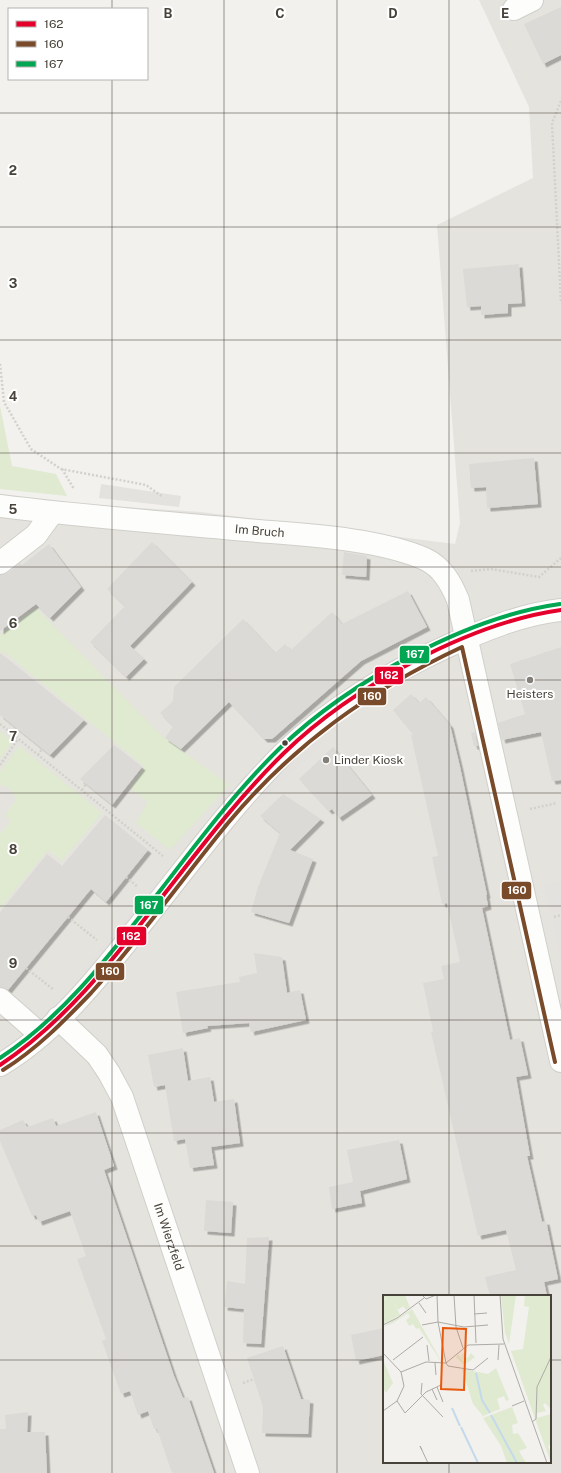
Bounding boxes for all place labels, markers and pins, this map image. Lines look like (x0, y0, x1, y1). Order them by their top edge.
marker: Heisters (525, 675, 535, 685)
place label: Heisters (507, 687, 553, 701)
unlabelled marker (280, 738, 290, 748)
place label: Linder Kiosk (334, 753, 403, 767)
marker: Linder Kiosk (321, 755, 331, 765)

